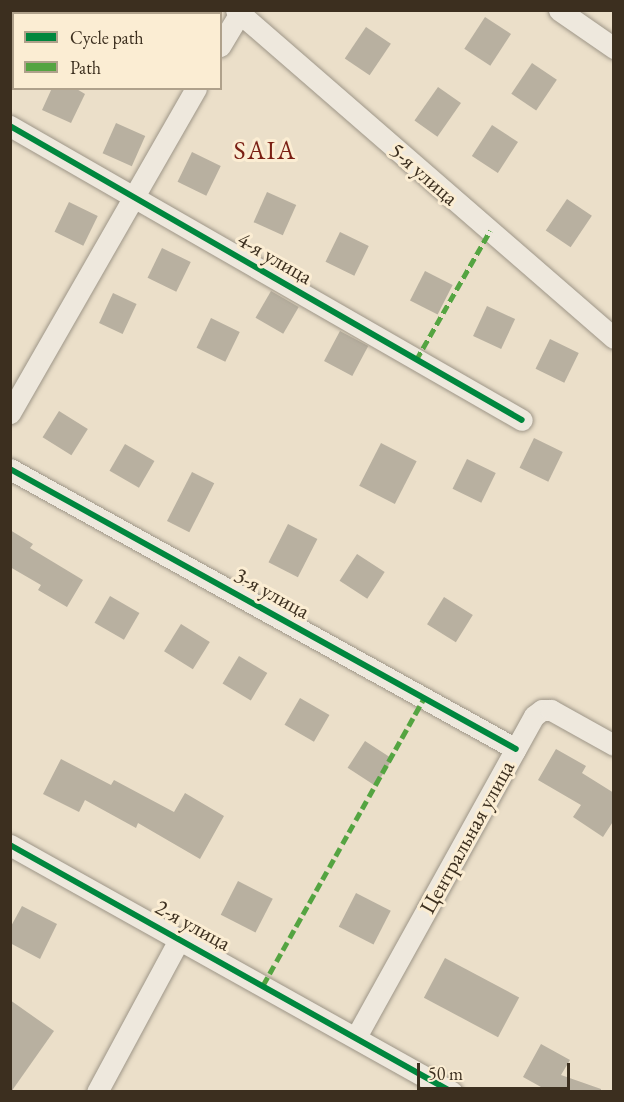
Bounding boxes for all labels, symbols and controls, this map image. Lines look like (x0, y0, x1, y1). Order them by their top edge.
legend (12, 12, 222, 90)
text: Cycle path (70, 26, 144, 49)
text: Path (70, 56, 101, 79)
district label: SAIA (234, 135, 296, 167)
street label: 5-я улица (384, 137, 464, 211)
street label: 4-я улица (233, 226, 317, 290)
street label: 3-я улица (230, 562, 314, 624)
street label: Центральная улица (414, 756, 520, 918)
street label: 2-я улица (151, 894, 235, 956)
scale bar (420, 1051, 573, 1089)
text: 50 m (428, 1062, 463, 1085)

